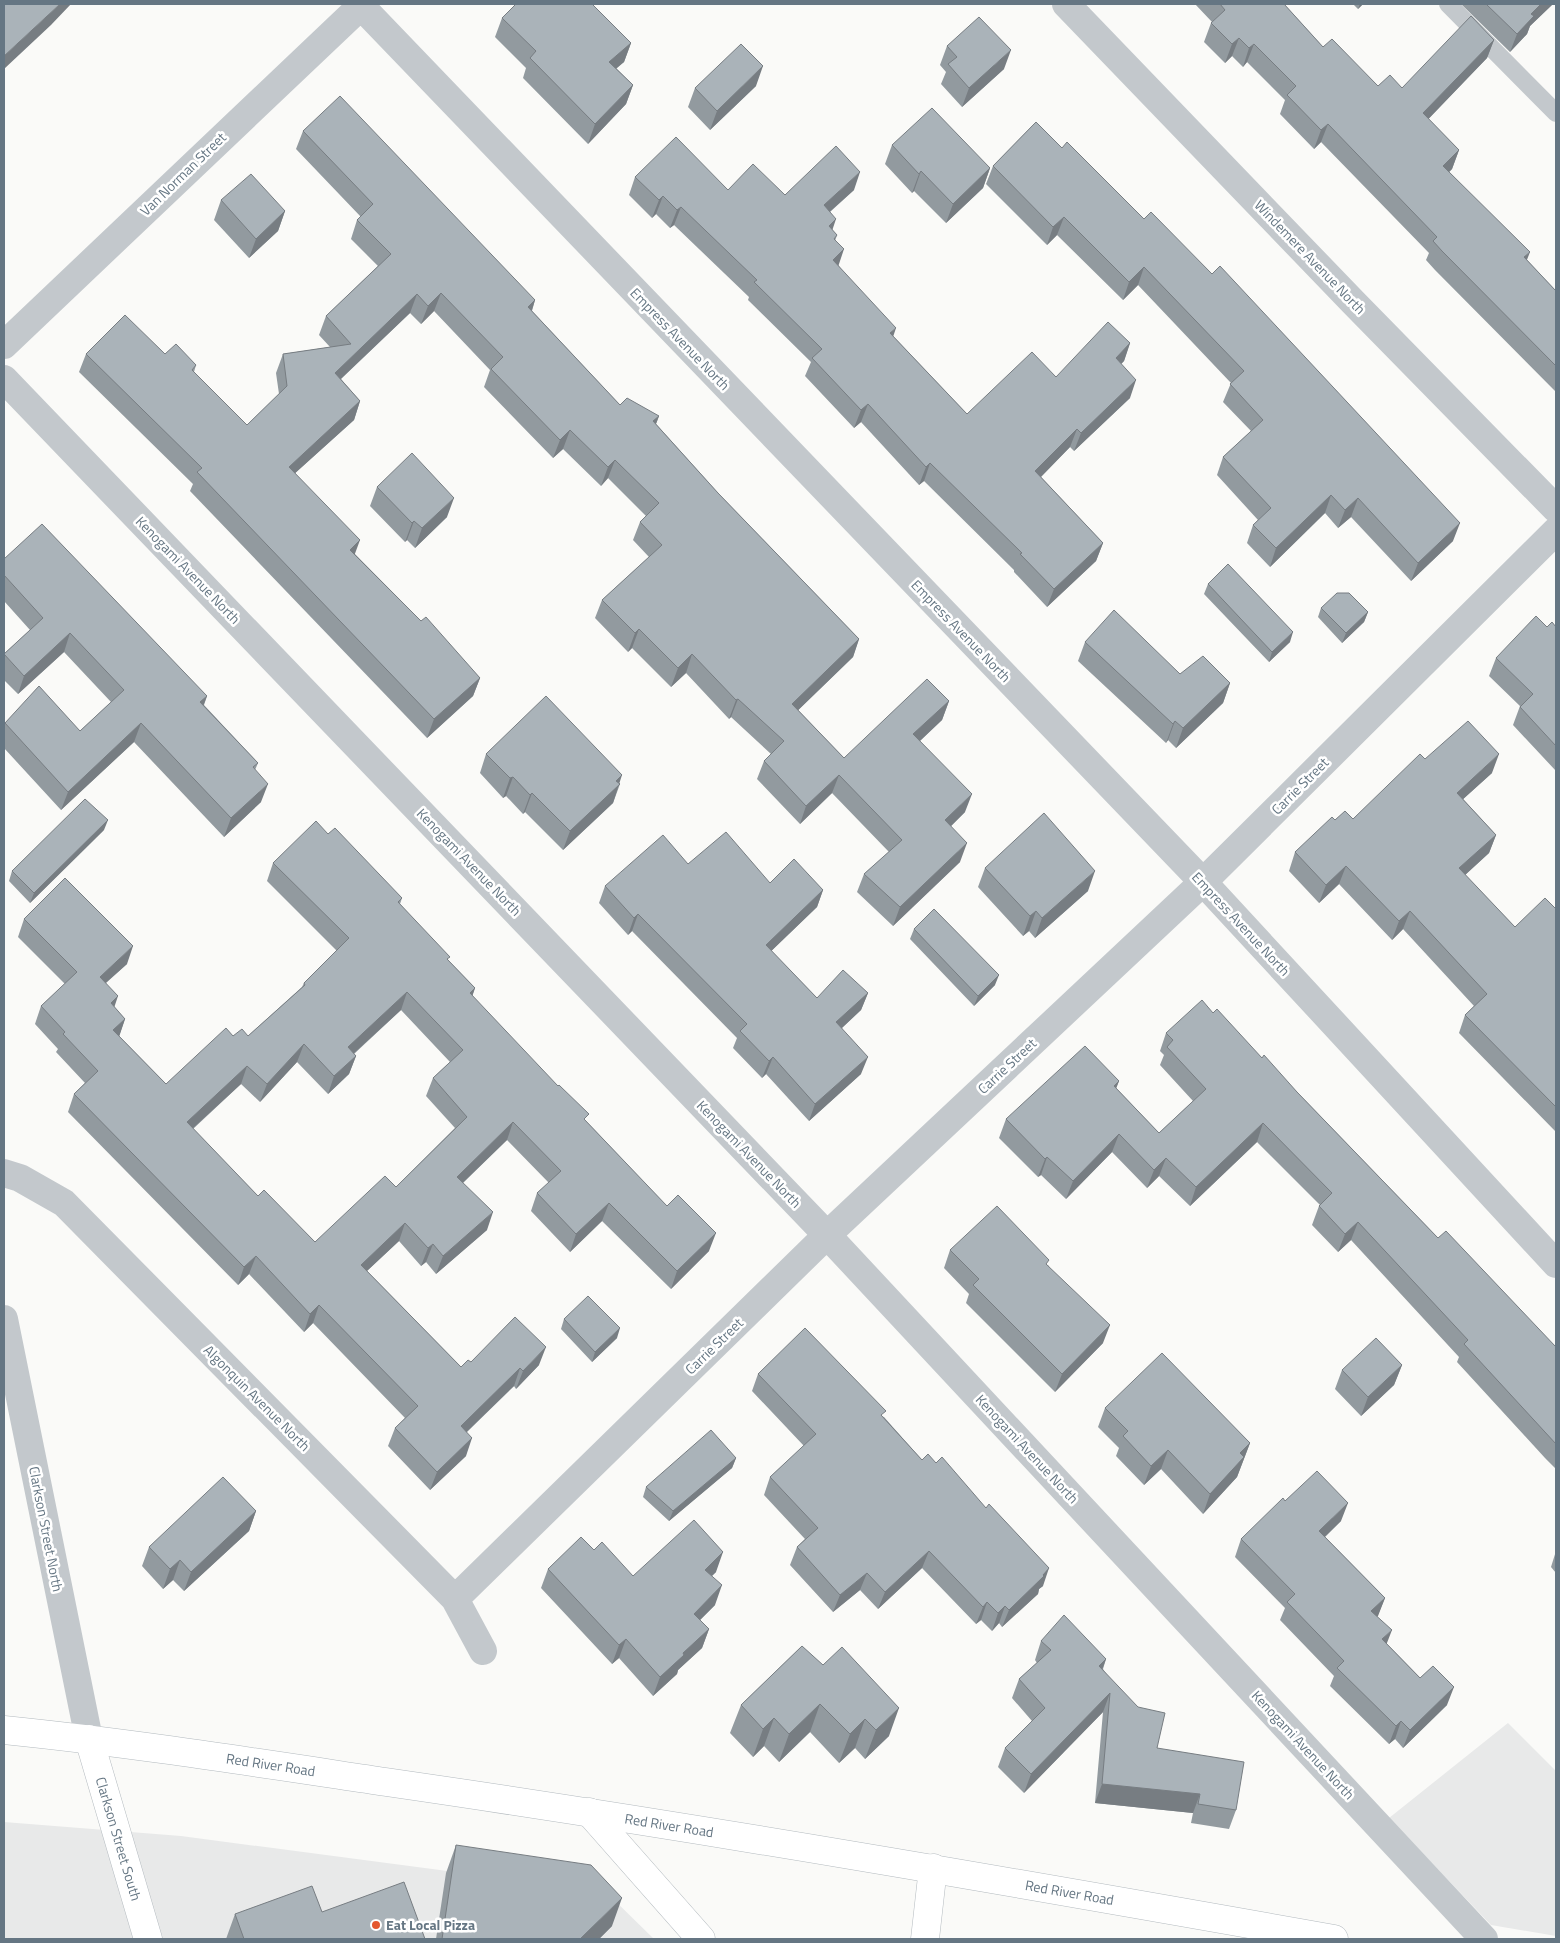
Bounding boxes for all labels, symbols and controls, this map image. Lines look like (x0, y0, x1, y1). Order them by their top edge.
street label: Van Norman Street (135, 127, 230, 220)
street label: Windemere Avenue North (1250, 195, 1371, 319)
street label: Empress Avenue North (626, 283, 735, 395)
street label: Kenogami Avenue North (131, 511, 245, 628)
street label: Empress Avenue North (907, 575, 1016, 687)
street label: Carrie Street (1266, 752, 1333, 819)
street label: Kenogami Avenue North (412, 803, 526, 920)
street label: Empress Avenue North (1187, 867, 1295, 980)
street label: Carrie Street (973, 1033, 1041, 1098)
street label: Kenogami Avenue North (692, 1095, 806, 1212)
street label: Carrie Street (680, 1312, 747, 1379)
street label: Algonquin Avenue North (199, 1340, 315, 1456)
street label: Kenogami Avenue North (971, 1389, 1084, 1508)
street label: Clarkson Street North (24, 1464, 69, 1593)
street label: Kenogami Avenue North (1247, 1685, 1360, 1804)
street label: Red River Road (225, 1747, 317, 1781)
street label: Clarkson Street South (91, 1774, 147, 1903)
street label: Red River Road (623, 1807, 715, 1842)
street label: Red River Road (1024, 1874, 1116, 1910)
place label: Eat Local Pizza (386, 1914, 475, 1935)
marker: Eat Local Pizza (370, 1919, 382, 1931)

